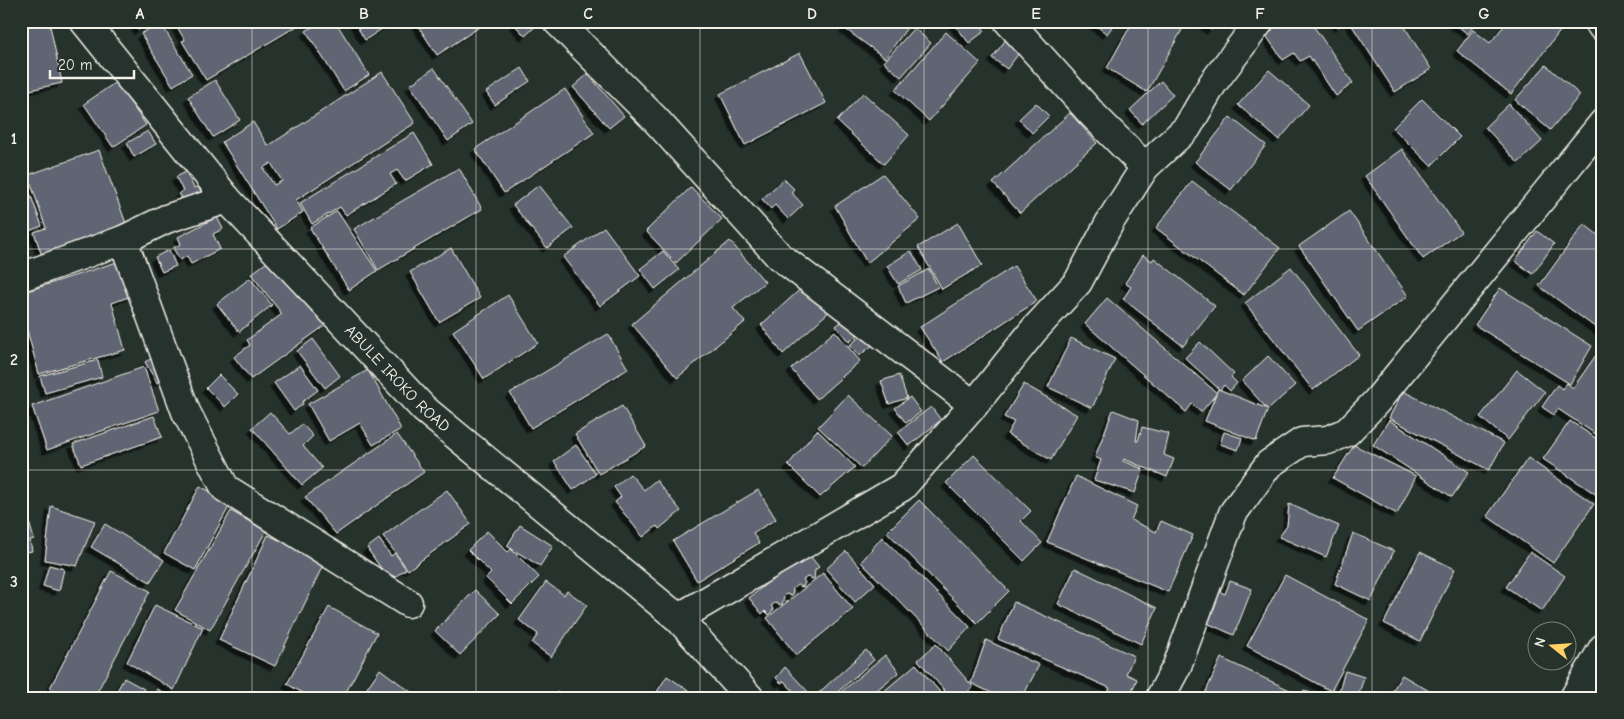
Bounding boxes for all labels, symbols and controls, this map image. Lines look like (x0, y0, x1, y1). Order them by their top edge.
text: A (136, 5, 145, 23)
text: B (359, 5, 369, 23)
text: C (583, 5, 593, 23)
text: D (807, 5, 817, 23)
text: E (1031, 5, 1041, 23)
text: F (1255, 5, 1265, 23)
text: G (1478, 5, 1490, 23)
scale bar (50, 48, 134, 80)
text: 20 m (58, 56, 92, 74)
text: 1 (11, 130, 17, 148)
street label: ABULE IROKO ROAD (341, 321, 454, 436)
text: 2 (10, 351, 18, 369)
text: 3 (10, 573, 18, 591)
north arrow (1526, 622, 1576, 672)
text: N (1531, 635, 1550, 649)

